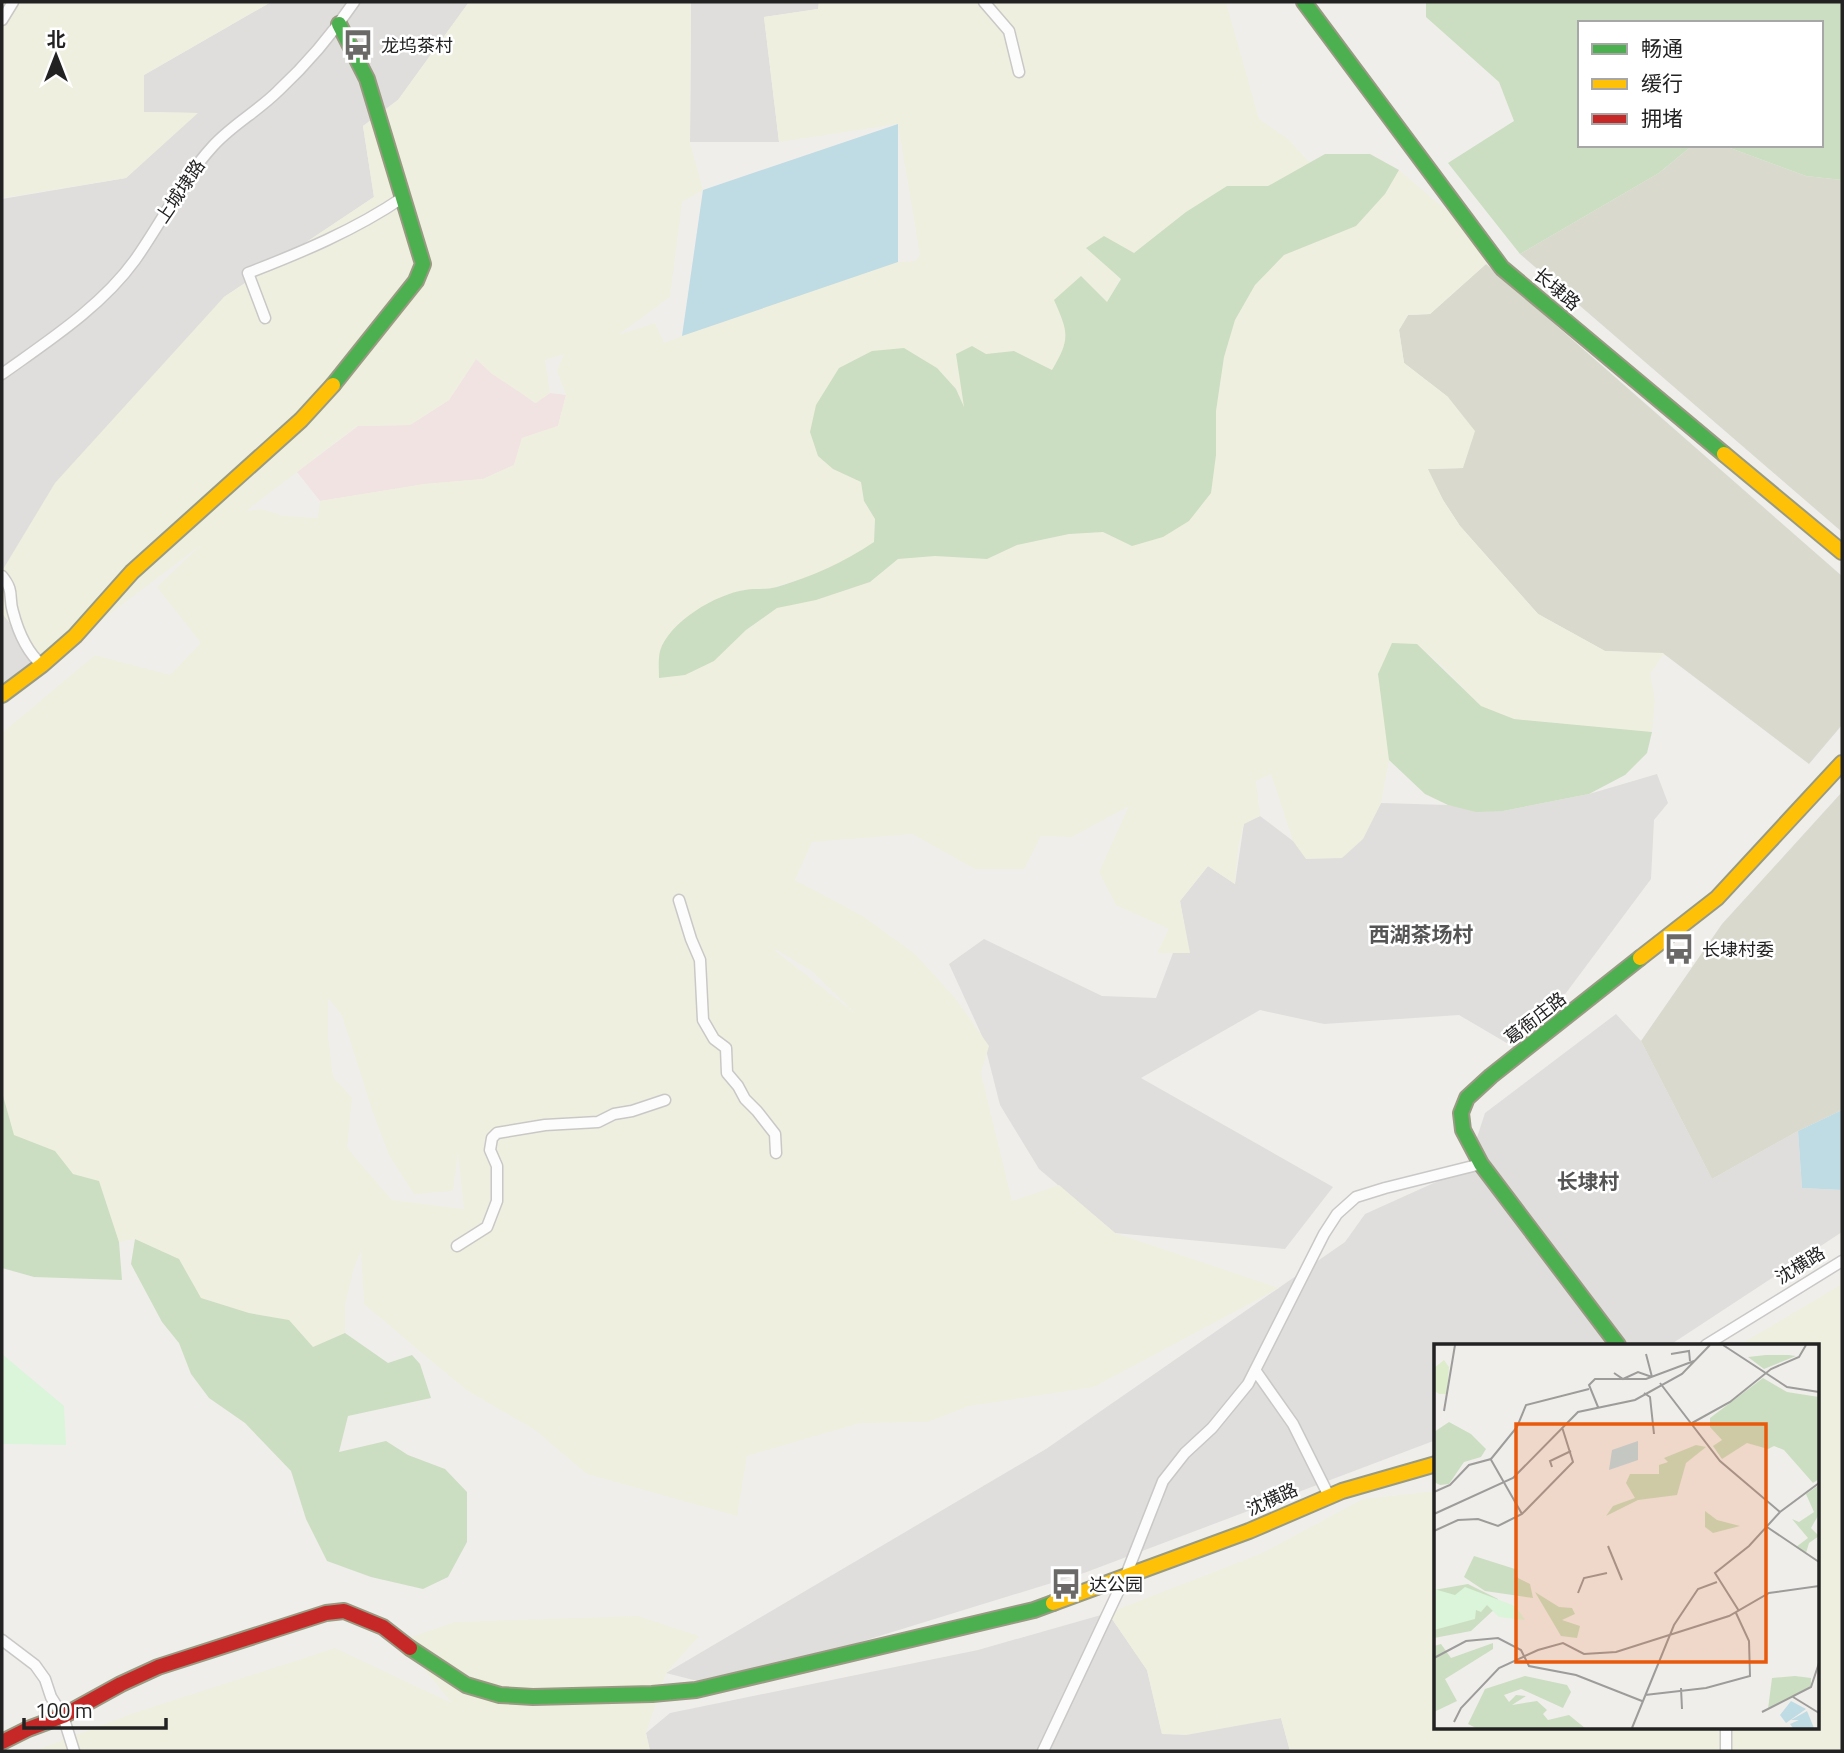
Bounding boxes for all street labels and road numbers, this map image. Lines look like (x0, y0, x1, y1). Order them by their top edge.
street label: 上城埭路 (149, 154, 211, 228)
street label: 长埭路 (1528, 261, 1586, 317)
street label: 葛衙庄路 (1498, 985, 1572, 1051)
street label: 沈横路 (1770, 1239, 1830, 1291)
street label: 沈横路 (1242, 1476, 1302, 1522)

